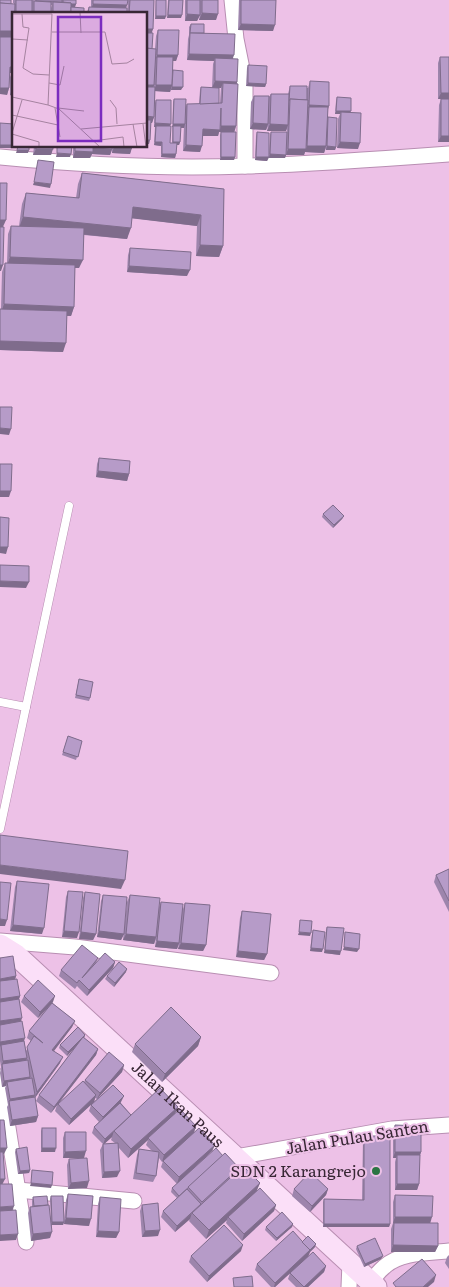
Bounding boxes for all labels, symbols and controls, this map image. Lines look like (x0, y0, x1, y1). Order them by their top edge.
inset map (12, 12, 148, 148)
street label: Jalan Ikan Paus (127, 1055, 230, 1152)
street label: Jalan Pulau Santen (284, 1113, 430, 1159)
place label: SDN 2 Karangrejo (230, 1158, 366, 1182)
marker: SDN 2 Karangrejo (370, 1165, 382, 1177)

